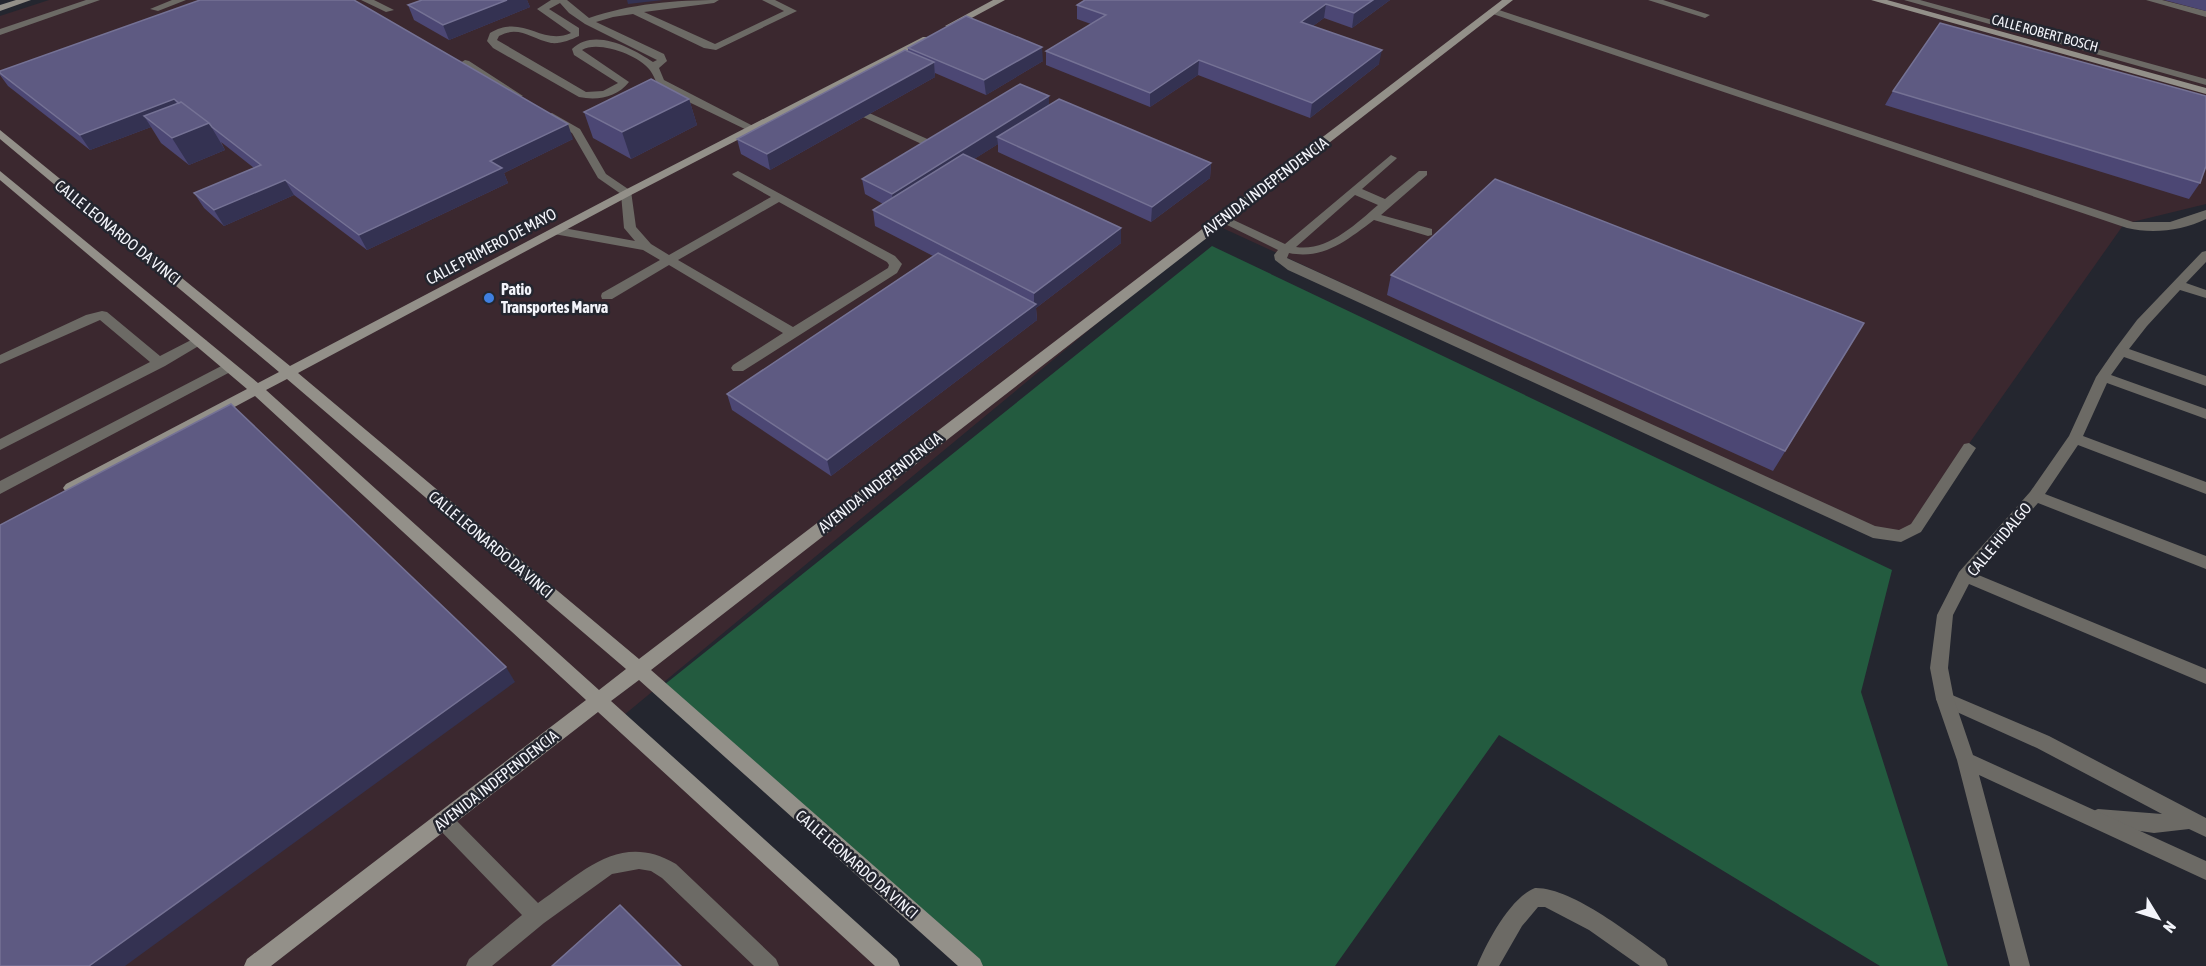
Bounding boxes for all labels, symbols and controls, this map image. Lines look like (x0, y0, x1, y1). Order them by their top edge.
street label: CALLE ROBERT BOSCH (1990, 11, 2100, 55)
street label: AVENIDA INDEPENDENCIA (1199, 133, 1331, 239)
street label: CALLE LEONARDO DA VINCI (52, 176, 184, 288)
street label: CALLE PRIMERO DE MAYO (423, 204, 559, 288)
place label: Patio Transportes Marva (501, 280, 608, 316)
marker: Patio Transportes Marva (482, 291, 496, 305)
street label: AVENIDA INDEPENDENCIA (814, 428, 946, 536)
street label: CALLE LEONARDO DA VINCI (425, 487, 557, 601)
street label: CALLE HIDALGO (1963, 499, 2035, 579)
street label: AVENIDA INDEPENDENCIA (430, 726, 562, 834)
street label: CALLE LEONARDO DA VINCI (792, 806, 922, 922)
north arrow (2128, 888, 2188, 948)
text: N (2160, 918, 2180, 937)

